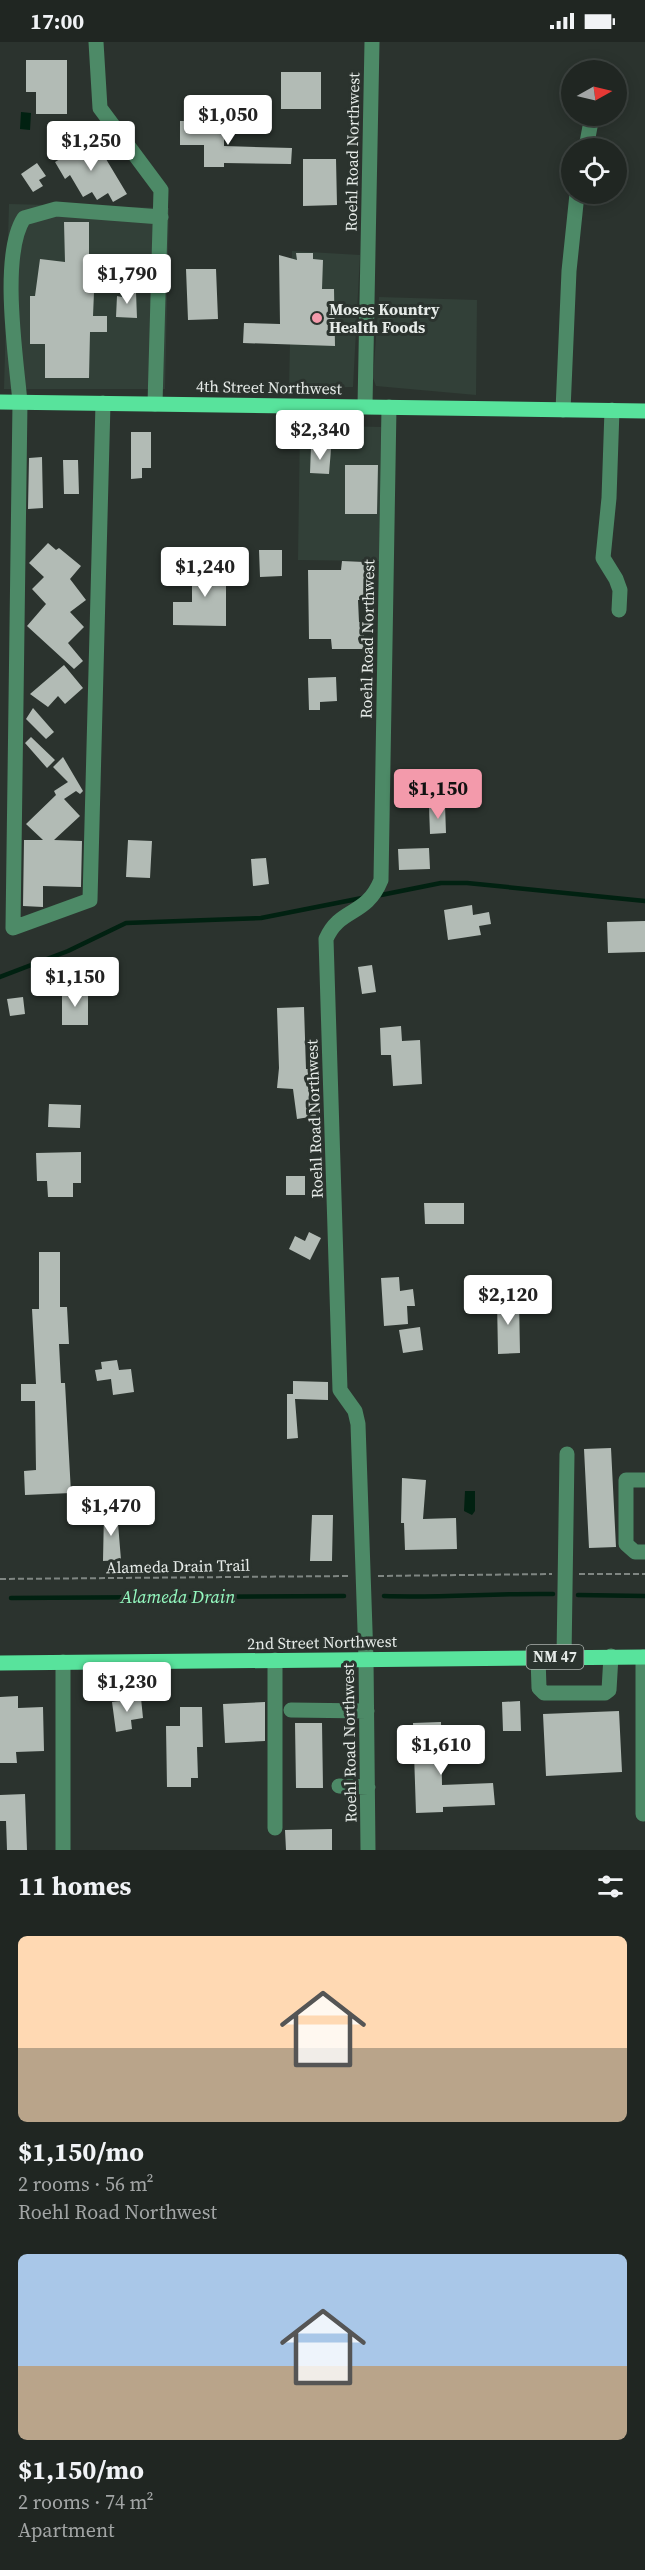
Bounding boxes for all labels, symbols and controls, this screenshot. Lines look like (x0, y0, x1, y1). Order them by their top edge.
text: 17:00 (30, 6, 84, 36)
north arrow (561, 60, 627, 126)
map controls (561, 60, 627, 204)
street label: Roehl Road Northwest (340, 71, 364, 232)
pin: $1,050 (179, 95, 277, 146)
text: $1,050 (198, 100, 258, 128)
pin: $1,250 (42, 121, 140, 172)
text: $1,250 (61, 126, 121, 154)
button: locate (561, 138, 627, 204)
pin: $1,790 (78, 254, 176, 305)
text: $1,790 (97, 259, 157, 287)
place label: Moses Kountry Health Foods (329, 298, 440, 338)
marker: Moses Kountry Health Foods (310, 311, 324, 325)
street label: 4th Street Northwest (196, 375, 343, 399)
pin: $2,340 (271, 410, 369, 461)
text: $2,340 (290, 415, 350, 443)
pin: $1,240 (156, 547, 254, 598)
text: $1,240 (175, 552, 235, 580)
street label: Roehl Road Northwest (355, 558, 379, 719)
pin: $1,150 (389, 769, 487, 820)
text: $1,150 (408, 774, 468, 802)
pin: $1,150 (26, 957, 124, 1008)
text: $1,150 (45, 962, 105, 990)
street label: Roehl Road Northwest (300, 1038, 328, 1199)
pin: $2,120 (459, 1275, 557, 1326)
text: $2,120 (478, 1280, 538, 1308)
pin: $1,470 (62, 1486, 160, 1537)
text: $1,470 (81, 1491, 141, 1519)
street label: Alameda Drain Trail (106, 1554, 250, 1578)
water label: Alameda Drain (120, 1584, 235, 1609)
street label: 2nd Street Northwest (247, 1630, 398, 1654)
road number: NM 47 (526, 1645, 584, 1669)
pin: $1,230 (78, 1662, 176, 1713)
street label: Roehl Road Northwest (337, 1662, 361, 1823)
text: $1,230 (97, 1667, 157, 1695)
pin: $1,610 (392, 1725, 490, 1776)
text: $1,610 (411, 1730, 471, 1758)
text: 11 homes (18, 1868, 131, 1904)
icon: filters (594, 1870, 627, 1903)
icon: home (269, 1975, 377, 2083)
text: $1,150/mo (18, 2134, 144, 2170)
text: 2 rooms · 56 m² (18, 2170, 154, 2198)
text: Roehl Road Northwest (18, 2198, 217, 2226)
icon: home (269, 2293, 377, 2401)
text: $1,150/mo (18, 2452, 144, 2488)
text: 2 rooms · 74 m² (18, 2488, 154, 2516)
text: Apartment (18, 2516, 115, 2544)

